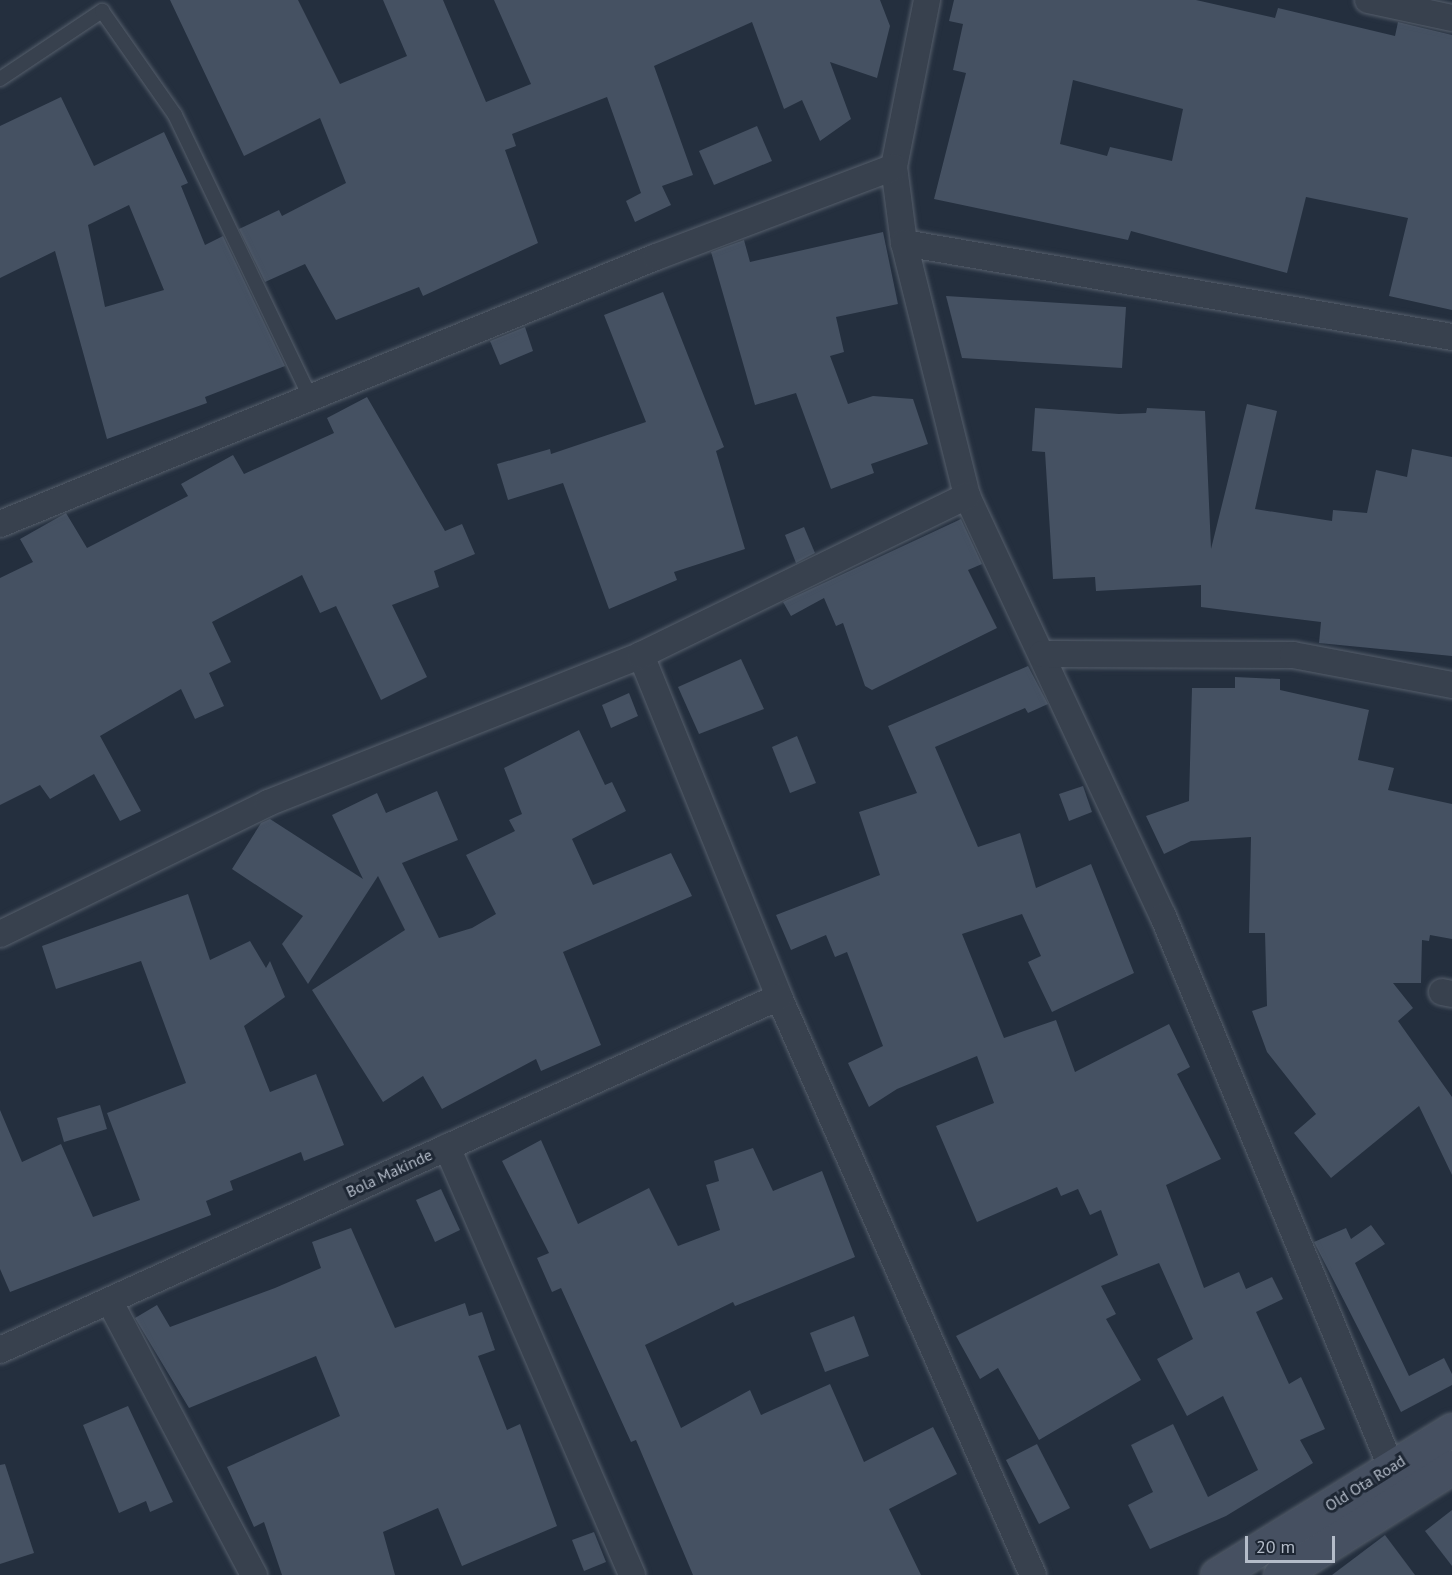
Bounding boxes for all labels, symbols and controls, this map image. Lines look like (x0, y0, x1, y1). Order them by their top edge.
street label: Bola Makinde (343, 1145, 435, 1201)
street label: Old Ota Road (1321, 1451, 1409, 1515)
scale bar (1248, 1524, 1338, 1562)
text: 20 m (1256, 1535, 1295, 1558)

